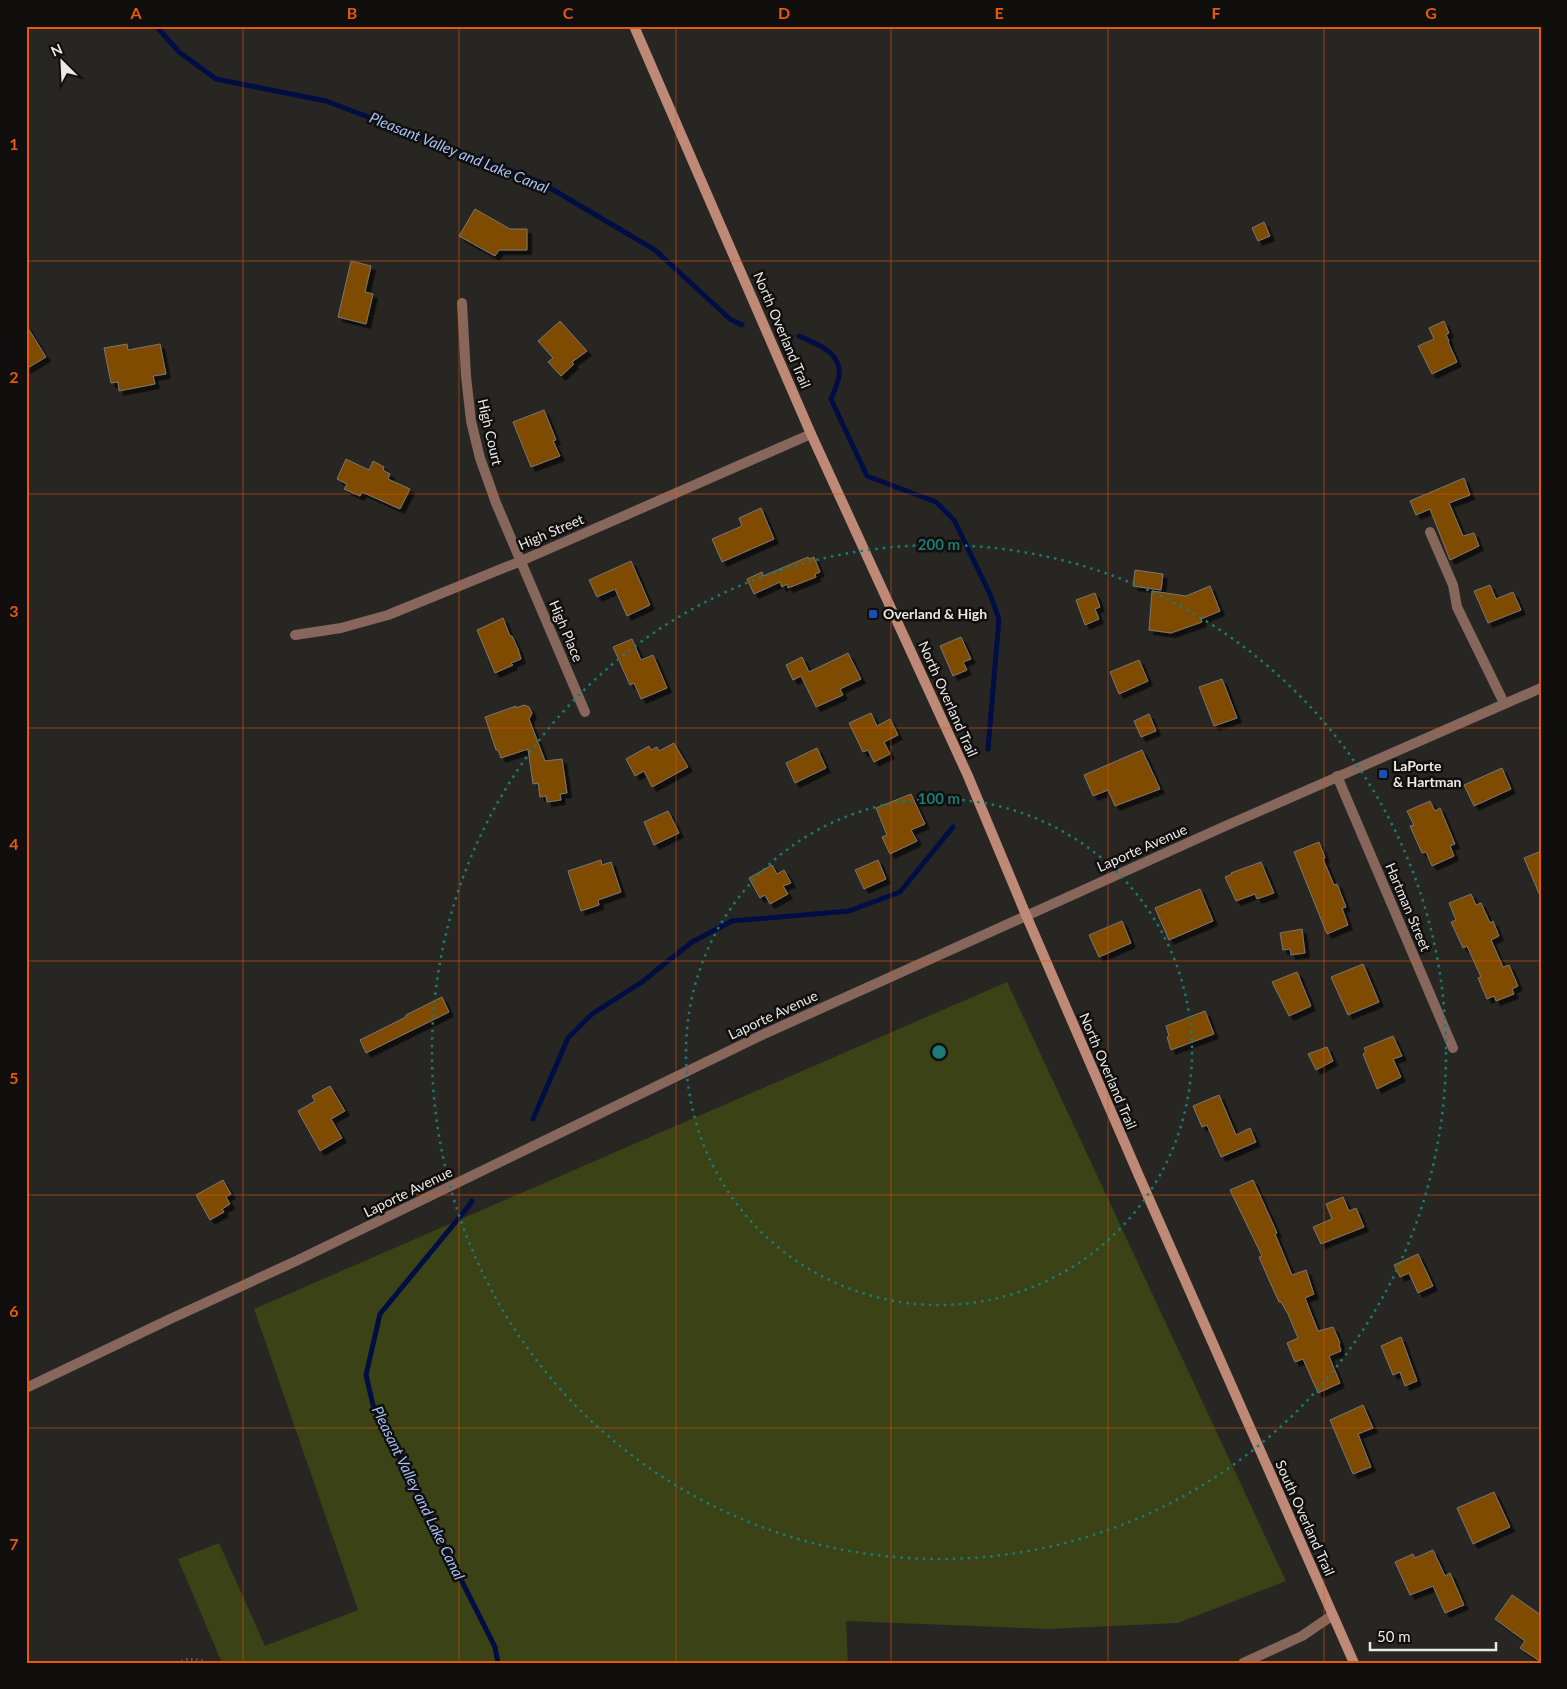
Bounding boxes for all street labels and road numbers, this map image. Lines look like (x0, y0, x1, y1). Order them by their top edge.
street label: North Overland Trail (750, 269, 815, 391)
street label: High Court (475, 397, 506, 467)
street label: High Street (516, 510, 586, 553)
street label: High Place (546, 597, 587, 664)
street label: North Overland Trail (915, 638, 982, 759)
street label: Laporte Avenue (1094, 820, 1190, 875)
street label: Hartman Street (1382, 860, 1435, 954)
street label: Laporte Avenue (725, 986, 820, 1043)
street label: North Overland Trail (1076, 1010, 1141, 1132)
street label: Laporte Avenue (361, 1163, 455, 1220)
street label: South Overland Trail (1272, 1457, 1339, 1578)

